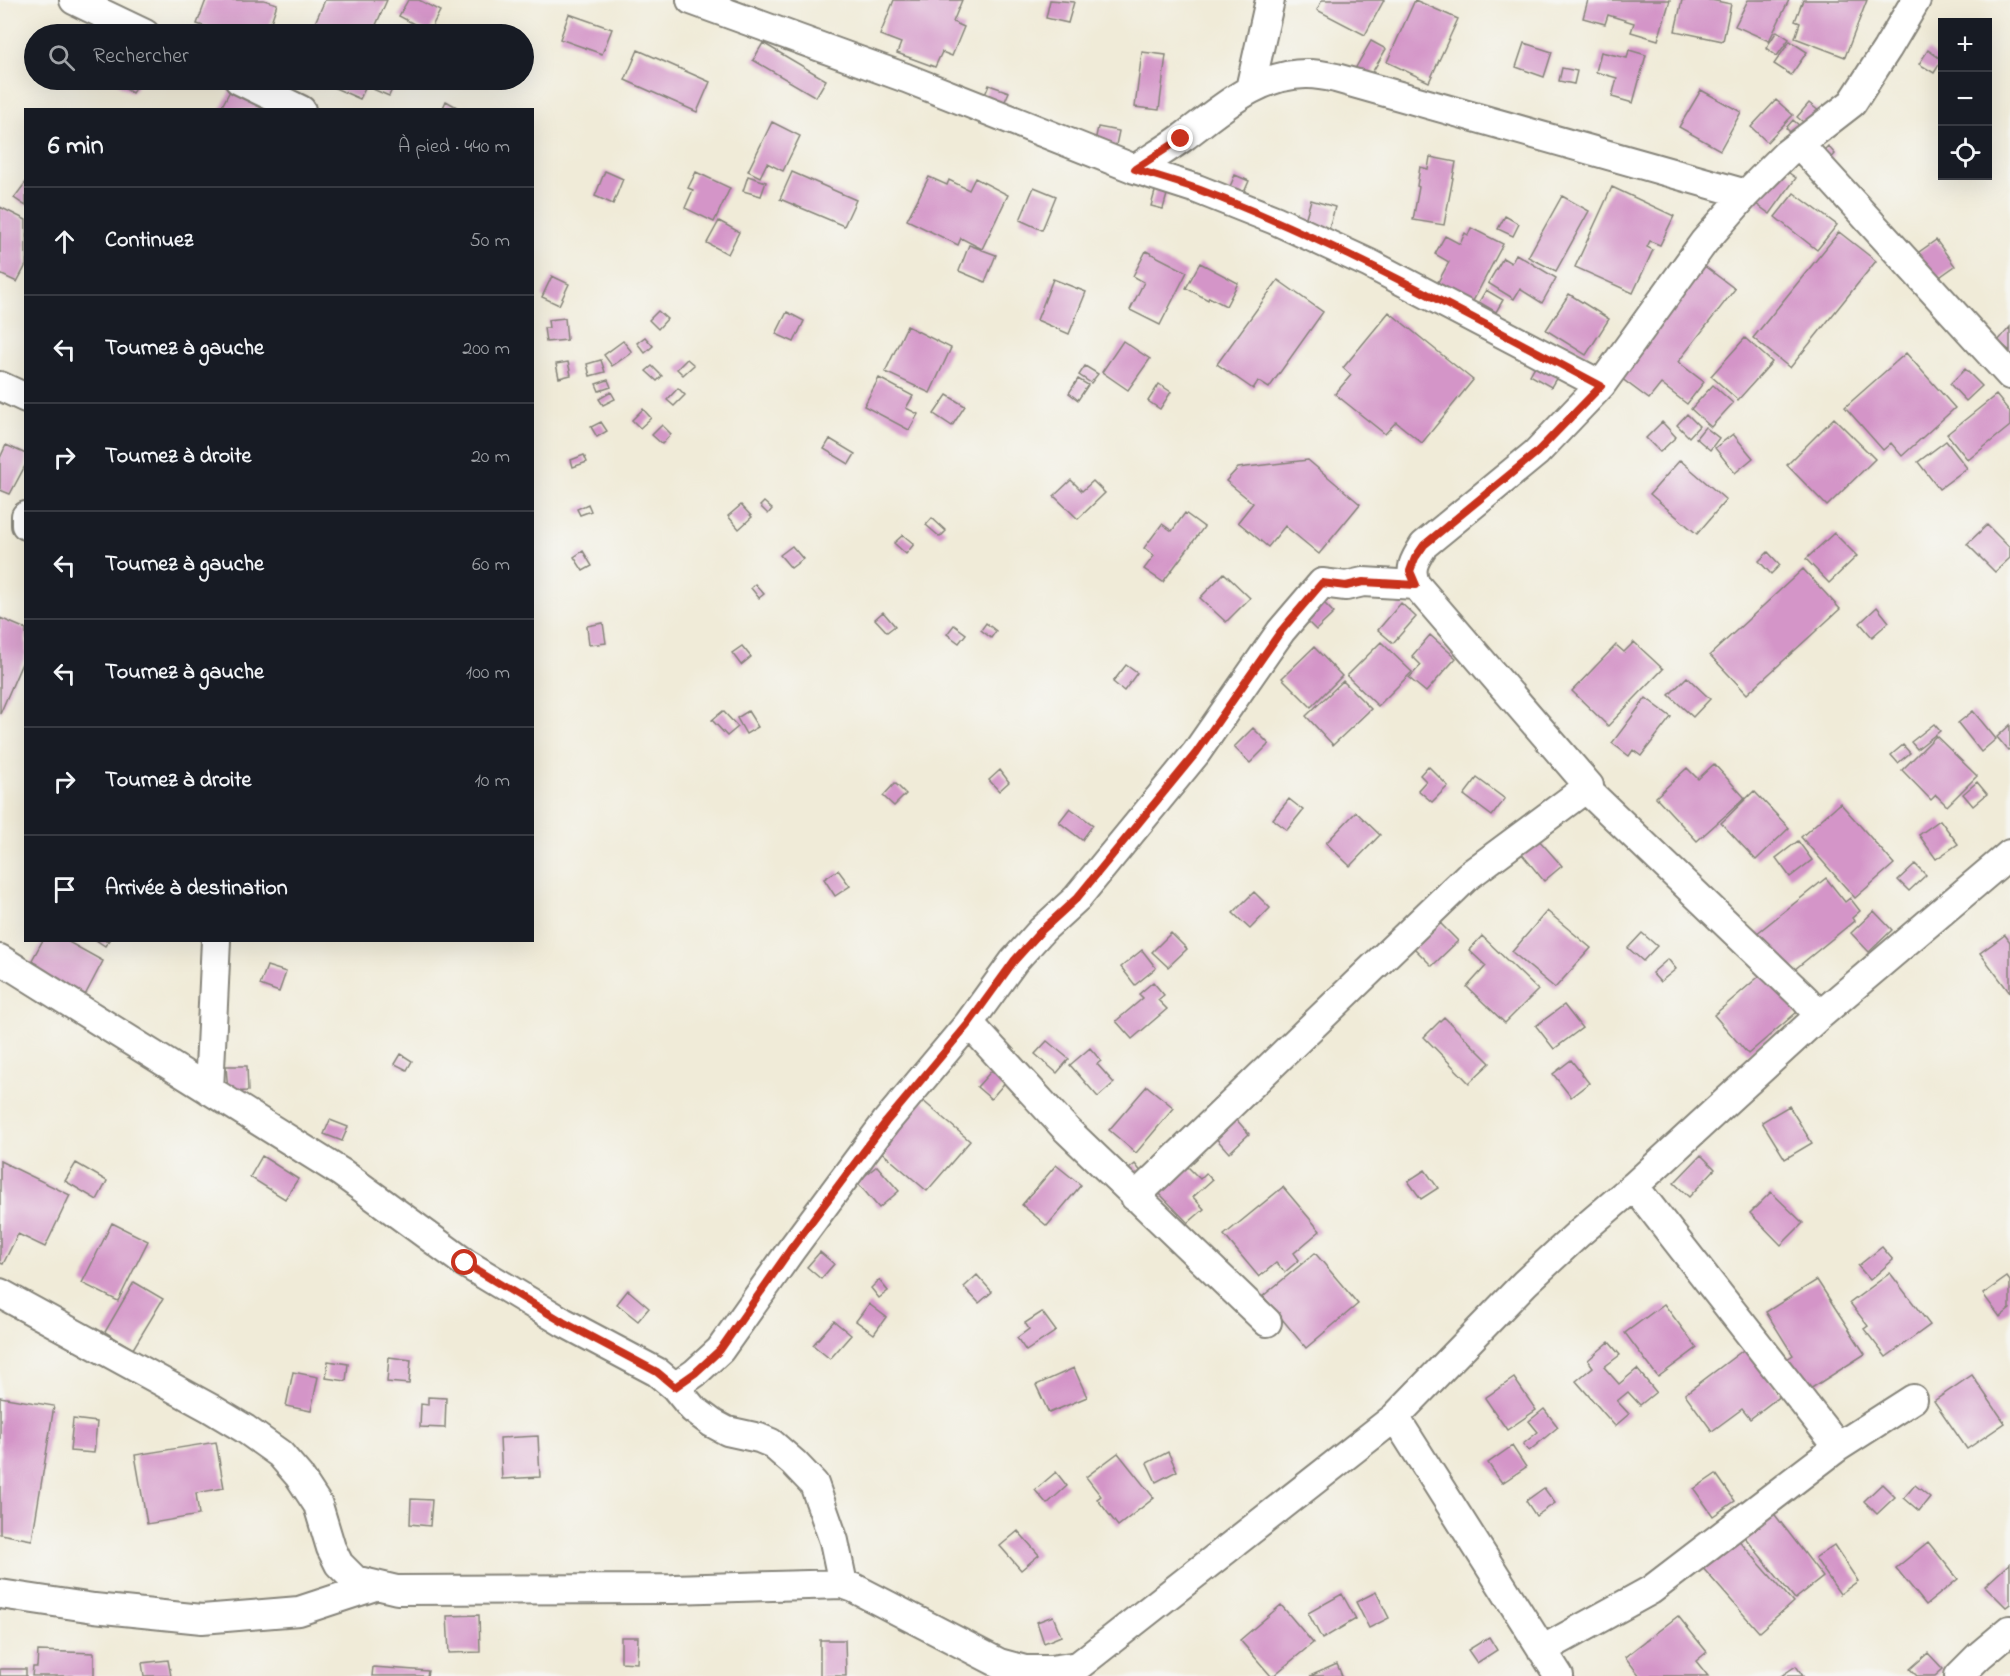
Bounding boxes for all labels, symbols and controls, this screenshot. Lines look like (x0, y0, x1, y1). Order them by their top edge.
map controls (1938, 18, 1992, 180)
button: + (1938, 18, 1992, 72)
search box (24, 24, 534, 90)
icon: search (45, 41, 78, 74)
text: Rechercher (93, 41, 189, 73)
button: − (1938, 72, 1992, 126)
route end (1167, 125, 1193, 151)
button: locate (1938, 126, 1992, 180)
text: 6 min (48, 128, 104, 166)
text: À pied · 440 m (398, 133, 510, 162)
icon: ahead (48, 225, 81, 258)
text: Continuez (105, 225, 193, 257)
text: 50 m (469, 227, 510, 256)
icon: left (48, 333, 81, 366)
text: Tournez à gauche (105, 333, 264, 365)
text: 200 m (462, 335, 510, 364)
icon: right (48, 441, 81, 474)
text: Tournez à droite (105, 441, 251, 473)
text: 20 m (471, 443, 510, 472)
icon: left (48, 549, 81, 582)
text: Tournez à gauche (105, 549, 264, 581)
text: 60 m (472, 551, 510, 580)
icon: left (48, 657, 81, 690)
text: Tournez à gauche (105, 657, 264, 689)
text: 100 m (466, 659, 510, 688)
icon: right (48, 765, 81, 798)
text: Tournez à droite (105, 765, 251, 797)
text: 10 m (474, 767, 510, 796)
icon: arrive (48, 873, 81, 906)
text: Arrivée à destination (105, 873, 288, 905)
route start (451, 1249, 477, 1275)

